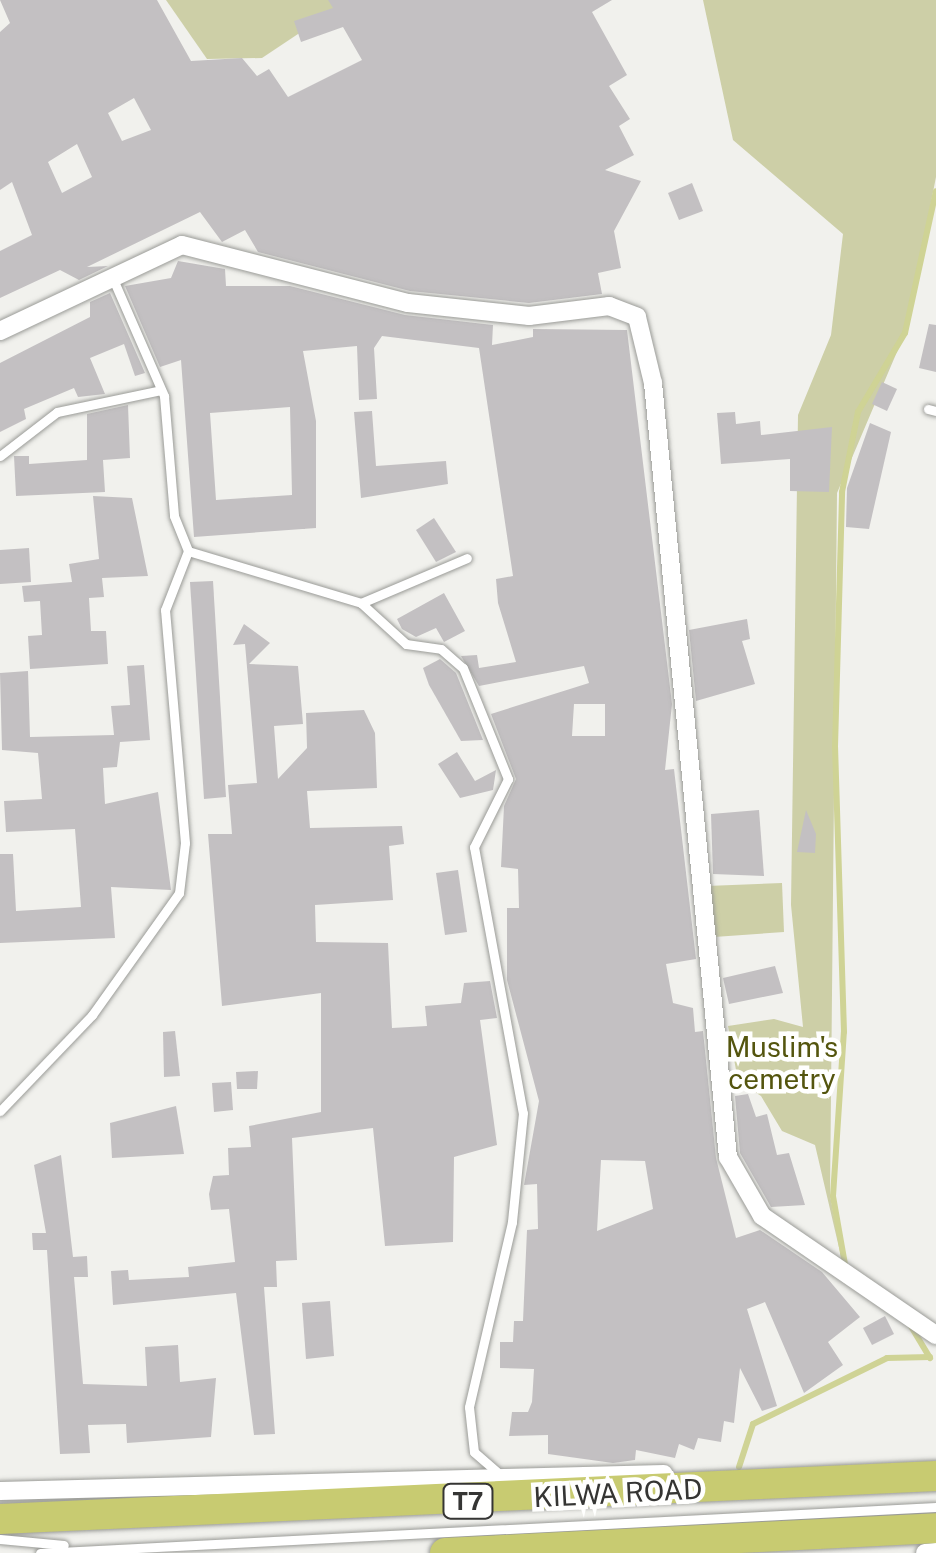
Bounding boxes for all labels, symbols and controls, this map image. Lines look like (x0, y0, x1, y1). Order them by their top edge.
park label: Muslim's cemetry (726, 1030, 838, 1096)
street label: KILWA ROAD (533, 1472, 703, 1514)
road number: T7 (440, 1481, 496, 1521)

